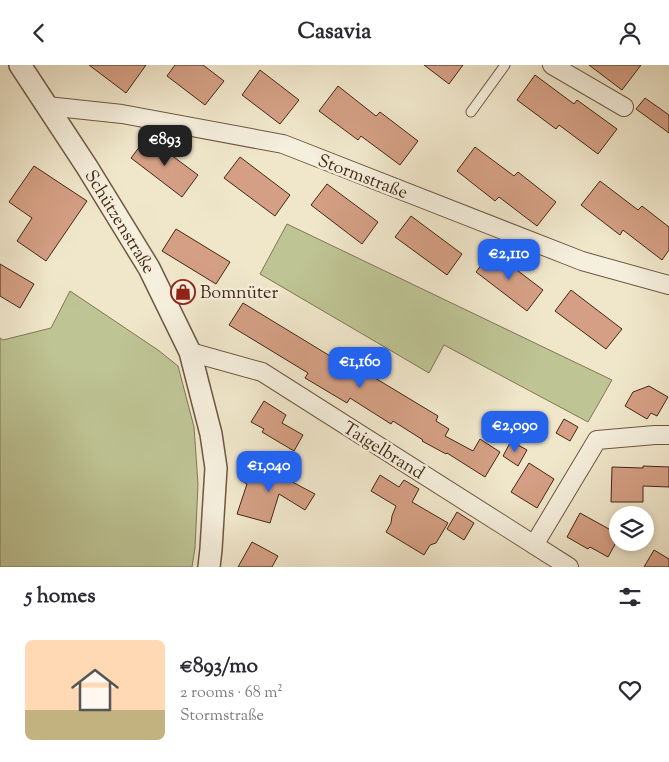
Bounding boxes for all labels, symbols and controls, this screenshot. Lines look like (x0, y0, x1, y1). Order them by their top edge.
text: Casavia (298, 17, 371, 49)
icon: back (25, 19, 53, 47)
icon: person (616, 19, 644, 47)
pin: €893 (135, 124, 195, 167)
text: €893 (149, 129, 181, 152)
street label: Stormstraße (313, 149, 411, 207)
street label: Schützenstraße (77, 166, 161, 278)
pin: €2,110 (468, 239, 550, 281)
text: €2,110 (489, 243, 529, 266)
shop icon: Bomnüter (170, 279, 196, 305)
place label: Bomnüter (200, 281, 278, 307)
pin: €1,160 (319, 347, 401, 389)
text: €1,160 (339, 351, 381, 374)
pin: €2,090 (474, 411, 556, 453)
text: €2,090 (492, 415, 538, 438)
street label: Taigelbrand (337, 416, 429, 487)
pin: €1,040 (228, 451, 310, 493)
text: €1,040 (248, 455, 290, 478)
map controls (609, 506, 654, 551)
button: layers (609, 506, 654, 551)
text: 5 homes (25, 582, 95, 612)
icon: filters (616, 583, 644, 611)
text: €893/mo (180, 652, 258, 682)
icon: home (65, 660, 125, 720)
icon: heart (616, 676, 644, 704)
text: 2 rooms · 68 m² (180, 682, 283, 705)
text: Stormstraße (180, 705, 264, 728)

